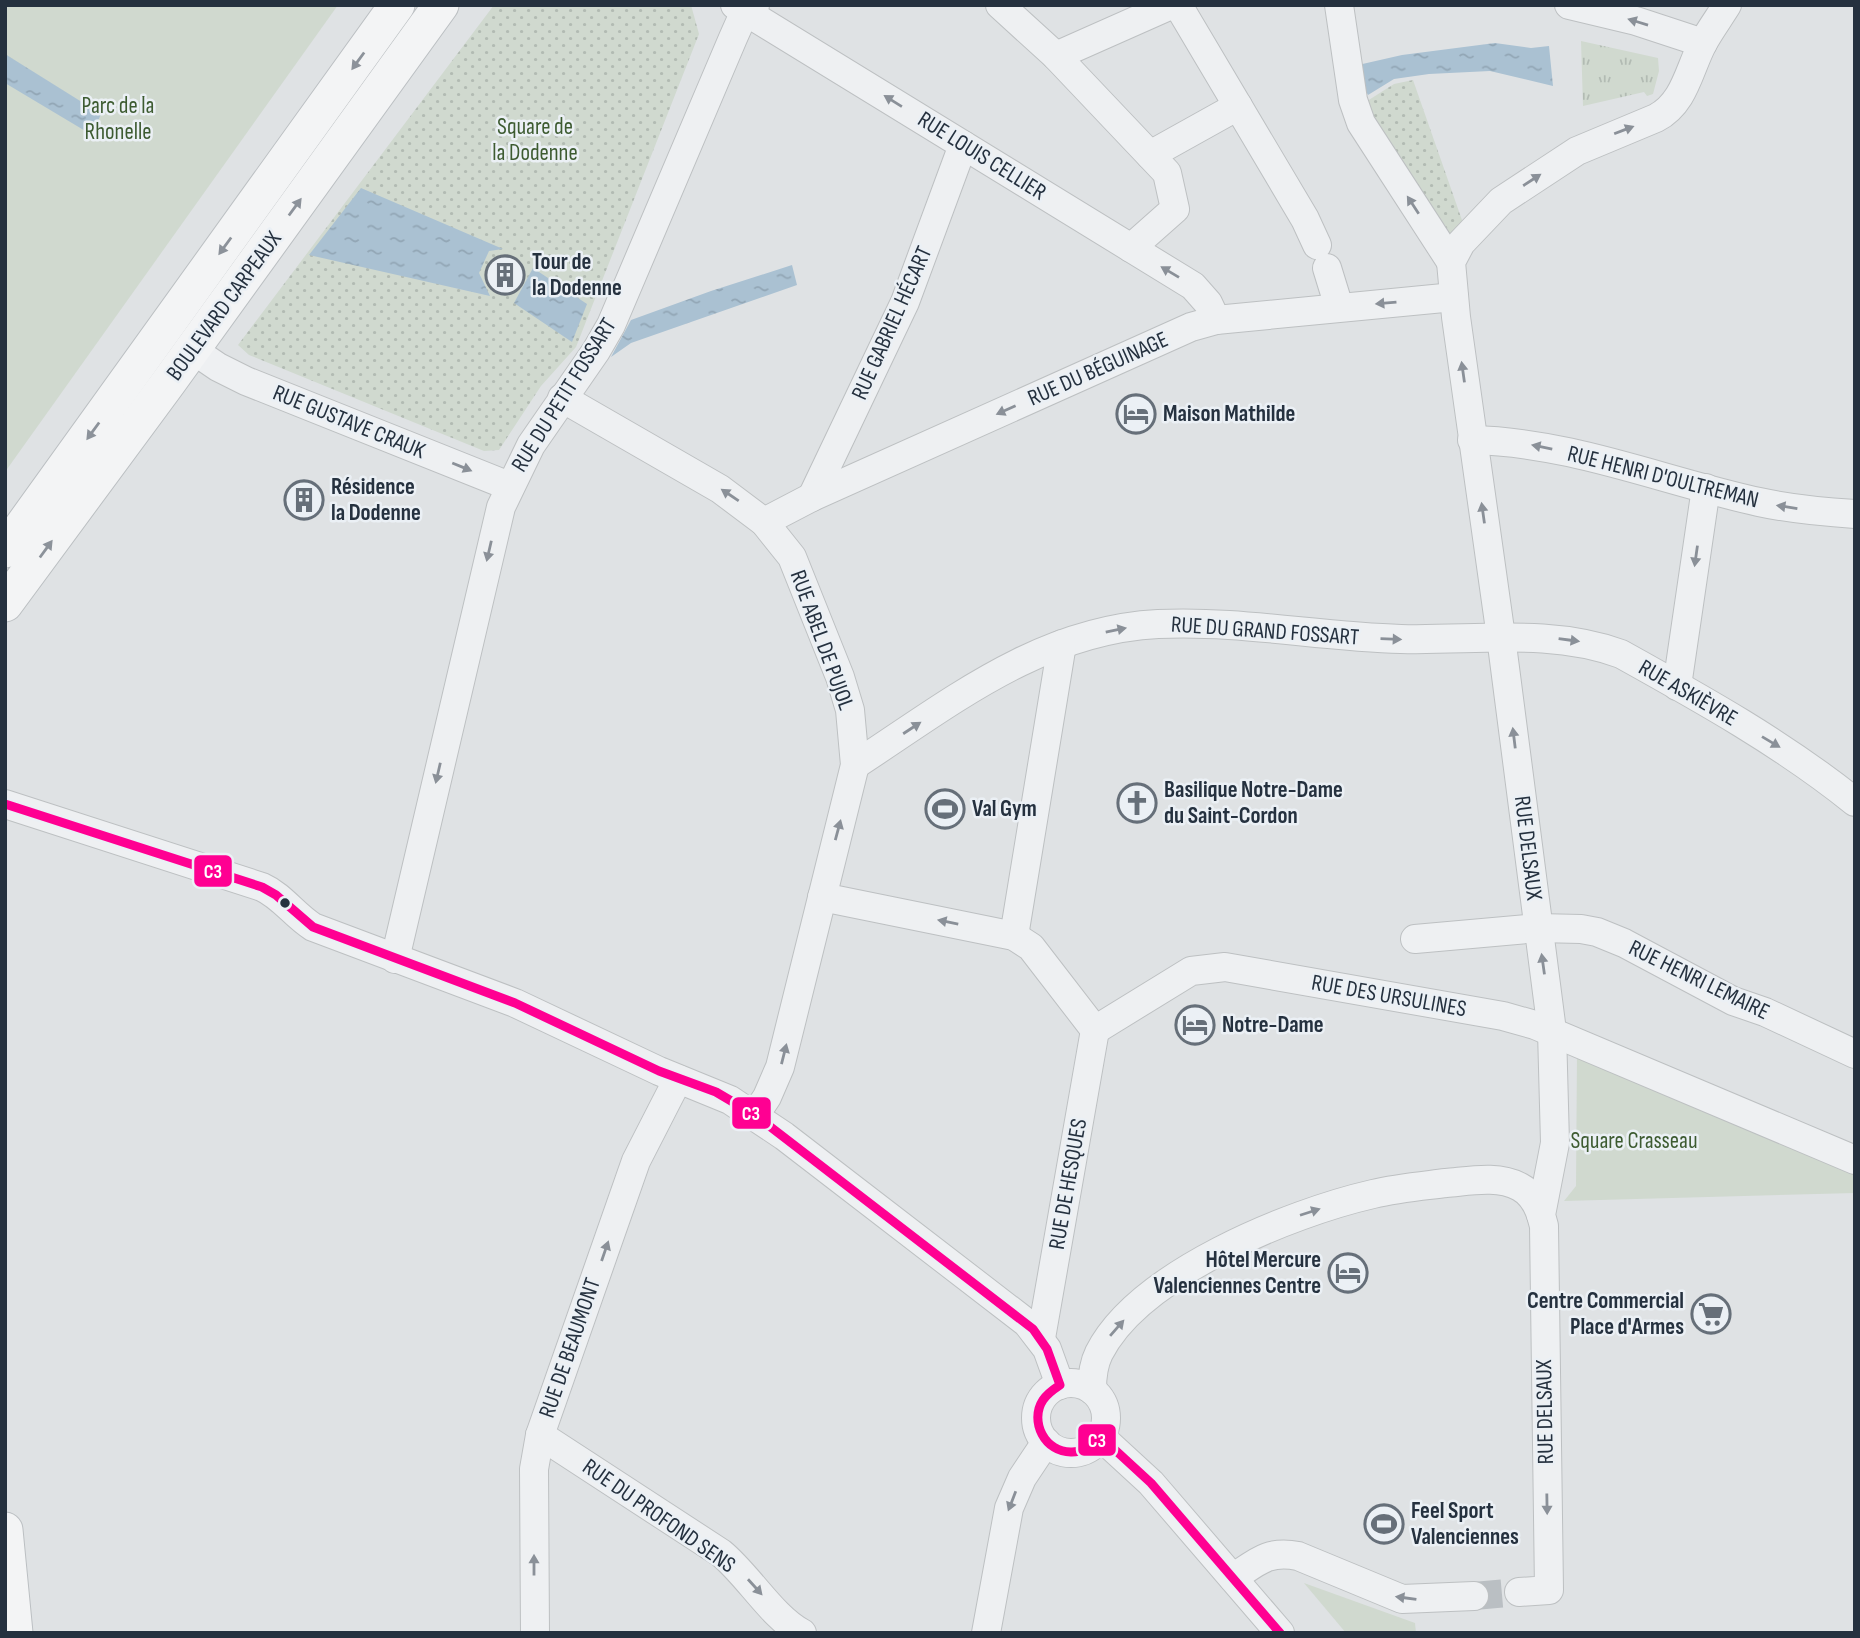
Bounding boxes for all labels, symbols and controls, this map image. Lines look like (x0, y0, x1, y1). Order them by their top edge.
one-way arrow (1627, 17, 1648, 27)
one-way arrow (351, 52, 365, 70)
park label: Parc de la Rhonelle (82, 92, 154, 146)
one-way arrow (883, 95, 902, 108)
street label: RUE LOUIS CELLIER (913, 105, 1052, 207)
park label: Square de la Dodenne (492, 113, 578, 167)
one-way arrow (1614, 124, 1635, 135)
one-way arrow (1523, 173, 1541, 187)
one-way arrow (1407, 195, 1420, 214)
one-way arrow (288, 198, 302, 216)
street label: BOULEVARD CARPEAUX (161, 226, 288, 386)
one-way arrow (218, 237, 232, 255)
street label: RUE GABRIEL HÉCART (846, 242, 938, 404)
place label: Tour de la Dodenne (532, 248, 622, 302)
building icon: Tour de la Dodenne (484, 254, 526, 296)
one-way arrow (1161, 265, 1180, 278)
one-way arrow (1375, 298, 1397, 309)
street label: RUE DU PETIT FOSSART (505, 313, 623, 477)
street label: RUE DU BÉGUINAGE (1023, 326, 1173, 412)
one-way arrow (1457, 361, 1468, 383)
street label: RUE GUSTAVE CRAUK (269, 379, 430, 465)
hotel icon: Maison Mathilde (1115, 393, 1157, 435)
place label: Maison Mathilde (1163, 400, 1295, 428)
one-way arrow (996, 405, 1017, 416)
one-way arrow (86, 422, 100, 440)
street label: RUE HENRI D'OULTREMAN (1564, 440, 1762, 514)
one-way arrow (1531, 441, 1553, 452)
one-way arrow (452, 462, 473, 473)
place label: Résidence la Dodenne (331, 473, 421, 527)
building icon: Résidence la Dodenne (283, 479, 325, 521)
one-way arrow (721, 489, 740, 502)
one-way arrow (1776, 501, 1798, 512)
one-way arrow (1477, 502, 1488, 524)
one-way arrow (39, 540, 53, 559)
one-way arrow (484, 540, 495, 562)
one-way arrow (1690, 545, 1701, 567)
street label: RUE ABEL DE PUJOL (784, 566, 860, 714)
street label: RUE DU GRAND FOSSART (1170, 610, 1360, 652)
one-way arrow (1105, 624, 1127, 635)
one-way arrow (1380, 633, 1402, 644)
one-way arrow (1558, 635, 1580, 646)
street label: RUE ASKIÈVRE (1634, 653, 1742, 733)
one-way arrow (903, 721, 922, 734)
one-way arrow (1508, 727, 1519, 749)
one-way arrow (1761, 735, 1780, 748)
one-way arrow (432, 762, 443, 784)
place label: Basilique Notre-Dame du Saint-Cordon (1164, 776, 1343, 830)
church icon: Basilique Notre-Dame du Saint-Cordon (1116, 782, 1158, 824)
sports icon: Val Gym (924, 788, 966, 830)
street label: RUE DELSAUX (1508, 794, 1548, 902)
place label: Val Gym (972, 795, 1037, 823)
one-way arrow (833, 819, 844, 841)
line badge: C3 (193, 854, 233, 888)
text: C3 (204, 861, 222, 884)
unlabelled marker (278, 896, 292, 910)
one-way arrow (937, 917, 959, 928)
street label: RUE HENRI LEMAIRE (1624, 934, 1774, 1026)
one-way arrow (1537, 953, 1548, 975)
street label: RUE DES URSULINES (1309, 969, 1469, 1023)
hotel icon: Notre-Dame (1174, 1004, 1216, 1046)
place label: Notre-Dame (1222, 1011, 1324, 1039)
one-way arrow (779, 1043, 790, 1065)
line badge: C3 (731, 1096, 772, 1130)
text: C3 (742, 1103, 760, 1126)
street label: RUE DE HESQUES (1043, 1116, 1093, 1252)
park label: Square Crasseau (1570, 1127, 1698, 1155)
one-way arrow (1299, 1207, 1320, 1217)
one-way arrow (600, 1240, 611, 1261)
place label: Hôtel Mercure Valenciennes Centre (1153, 1246, 1321, 1300)
hotel icon: Hôtel Mercure Valenciennes Centre (1327, 1252, 1369, 1294)
street label: RUE DE BEAUMONT (533, 1274, 607, 1422)
place label: Centre Commercial Place d'Armes (1527, 1287, 1684, 1341)
supermarket icon: Centre Commercial Place d'Armes (1690, 1293, 1732, 1335)
one-way arrow (1109, 1320, 1124, 1337)
street label: RUE DELSAUX (1530, 1359, 1560, 1465)
line badge: C3 (1077, 1423, 1117, 1457)
text: C3 (1088, 1430, 1106, 1453)
street label: RUE DU PROFOND SENS (577, 1453, 741, 1579)
one-way arrow (1007, 1490, 1018, 1511)
one-way arrow (1542, 1493, 1553, 1515)
place label: Feel Sport Valenciennes (1411, 1497, 1519, 1551)
sports icon: Feel Sport Valenciennes (1363, 1503, 1405, 1545)
one-way arrow (528, 1553, 540, 1575)
one-way arrow (746, 1578, 762, 1595)
one-way arrow (1395, 1592, 1417, 1603)

